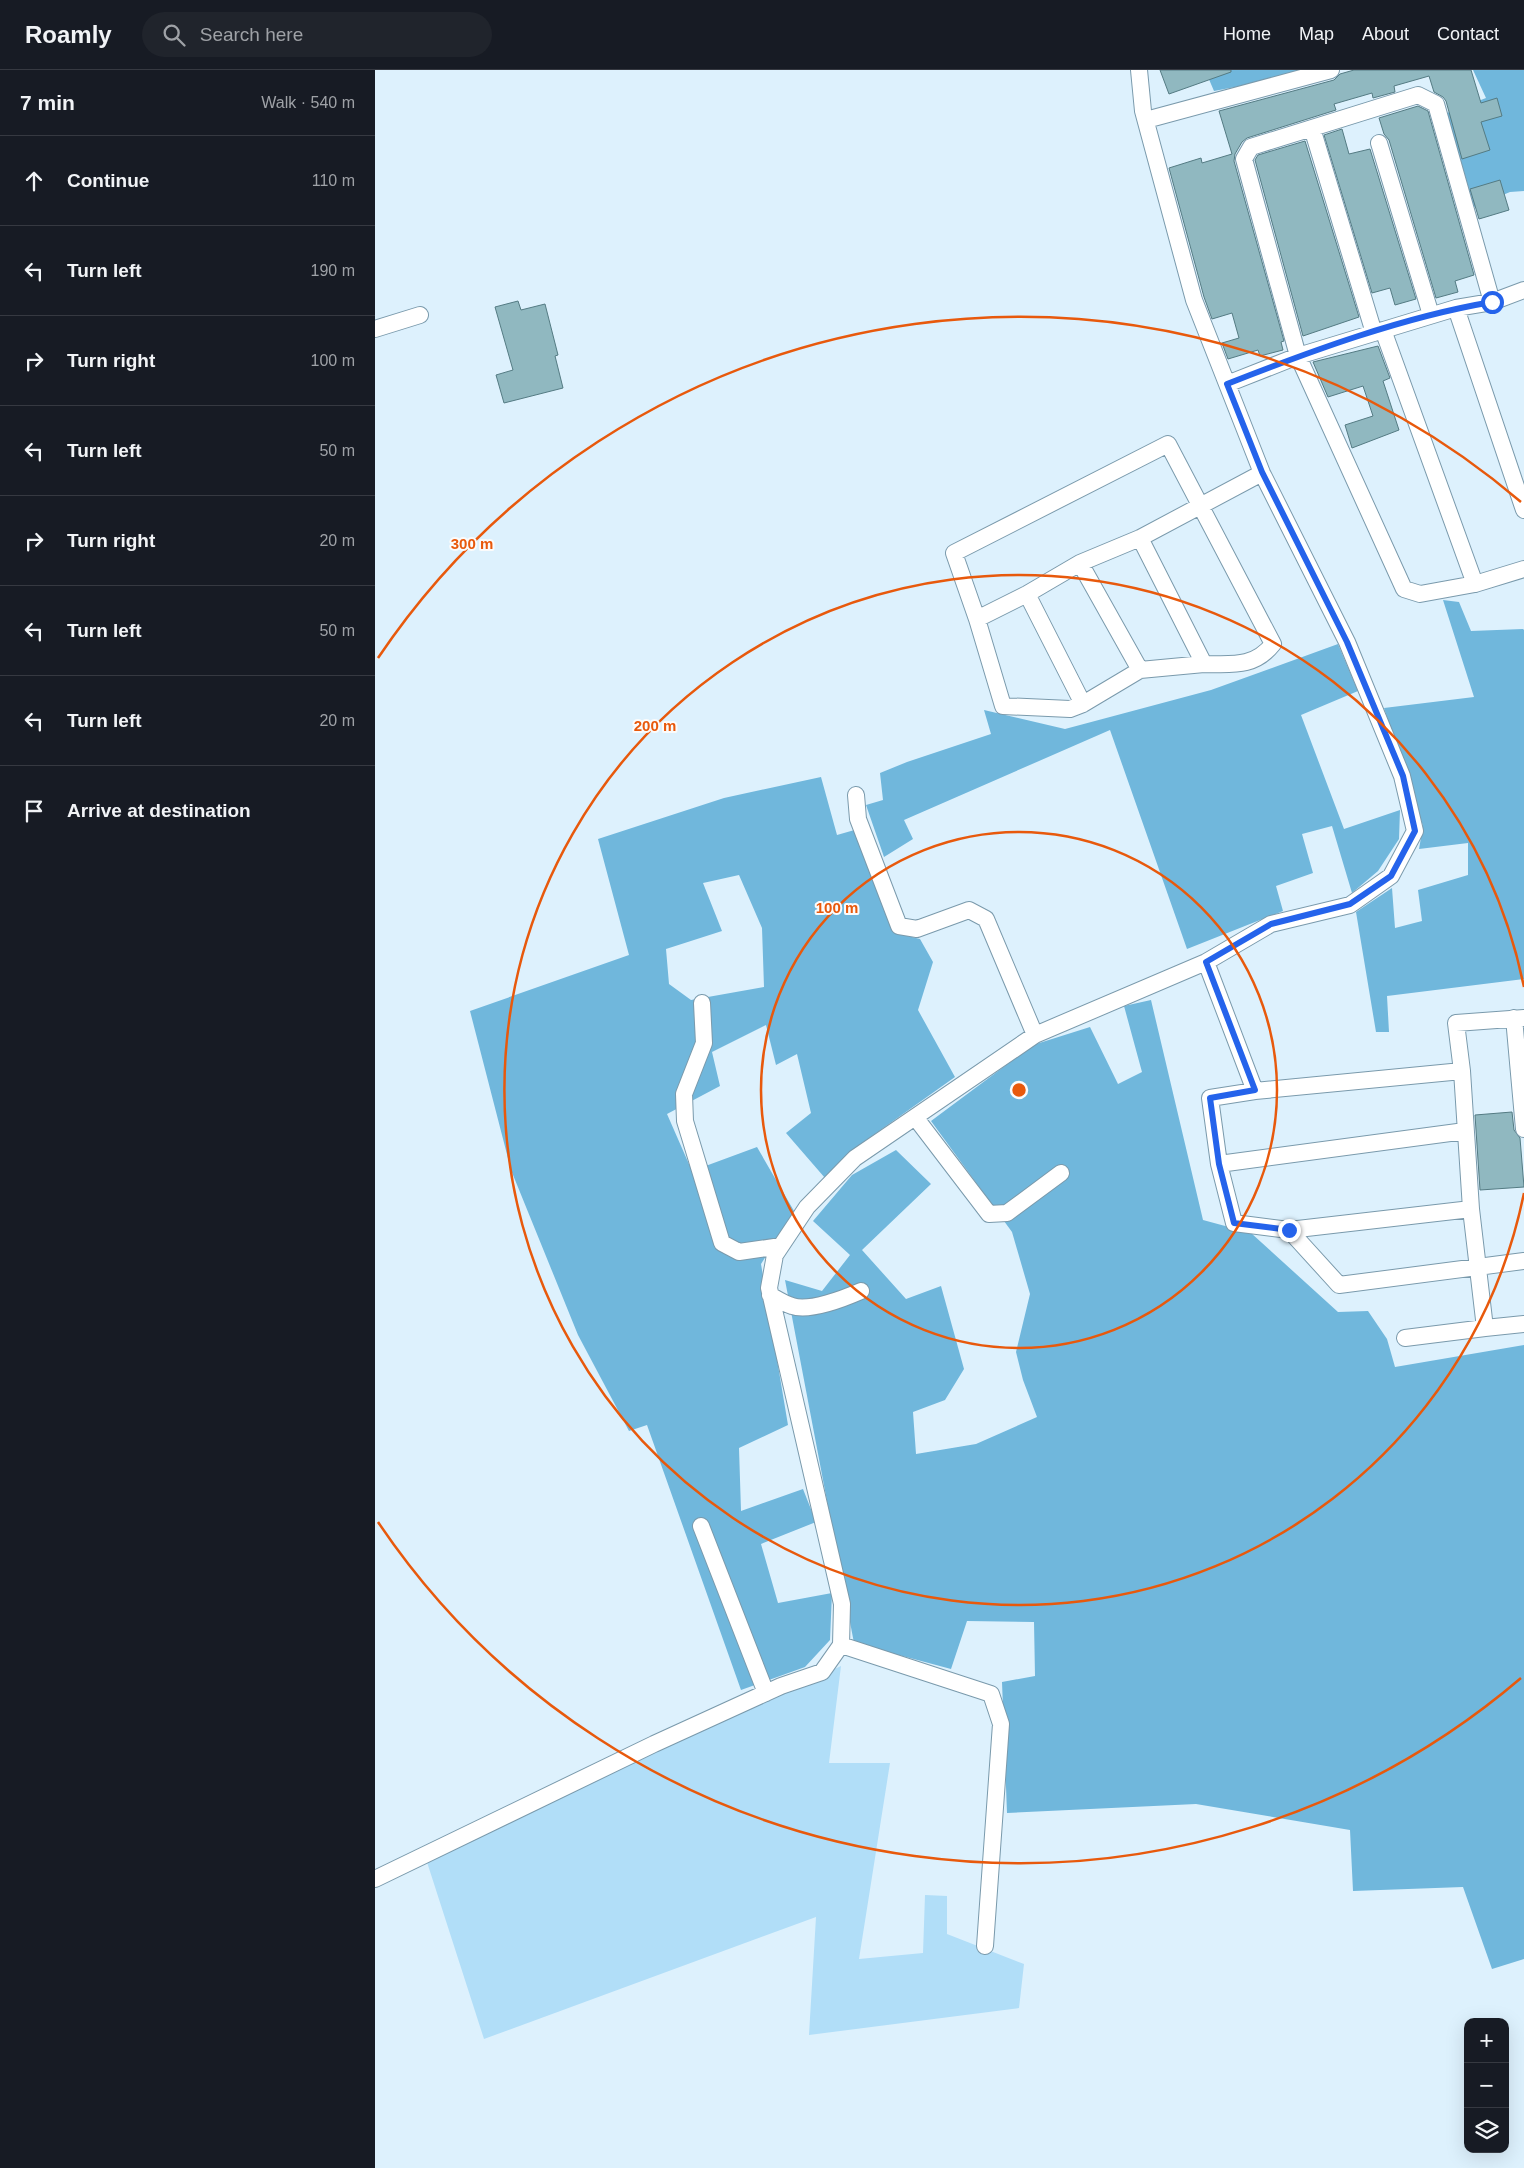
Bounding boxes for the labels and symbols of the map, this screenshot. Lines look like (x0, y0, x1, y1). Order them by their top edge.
route start (1481, 291, 1504, 314)
text: 300 m (451, 535, 493, 552)
text: 200 m (634, 717, 676, 734)
text: 100 m (816, 899, 858, 916)
centre of rings (1010, 1081, 1028, 1099)
route end (1278, 1219, 1301, 1242)

